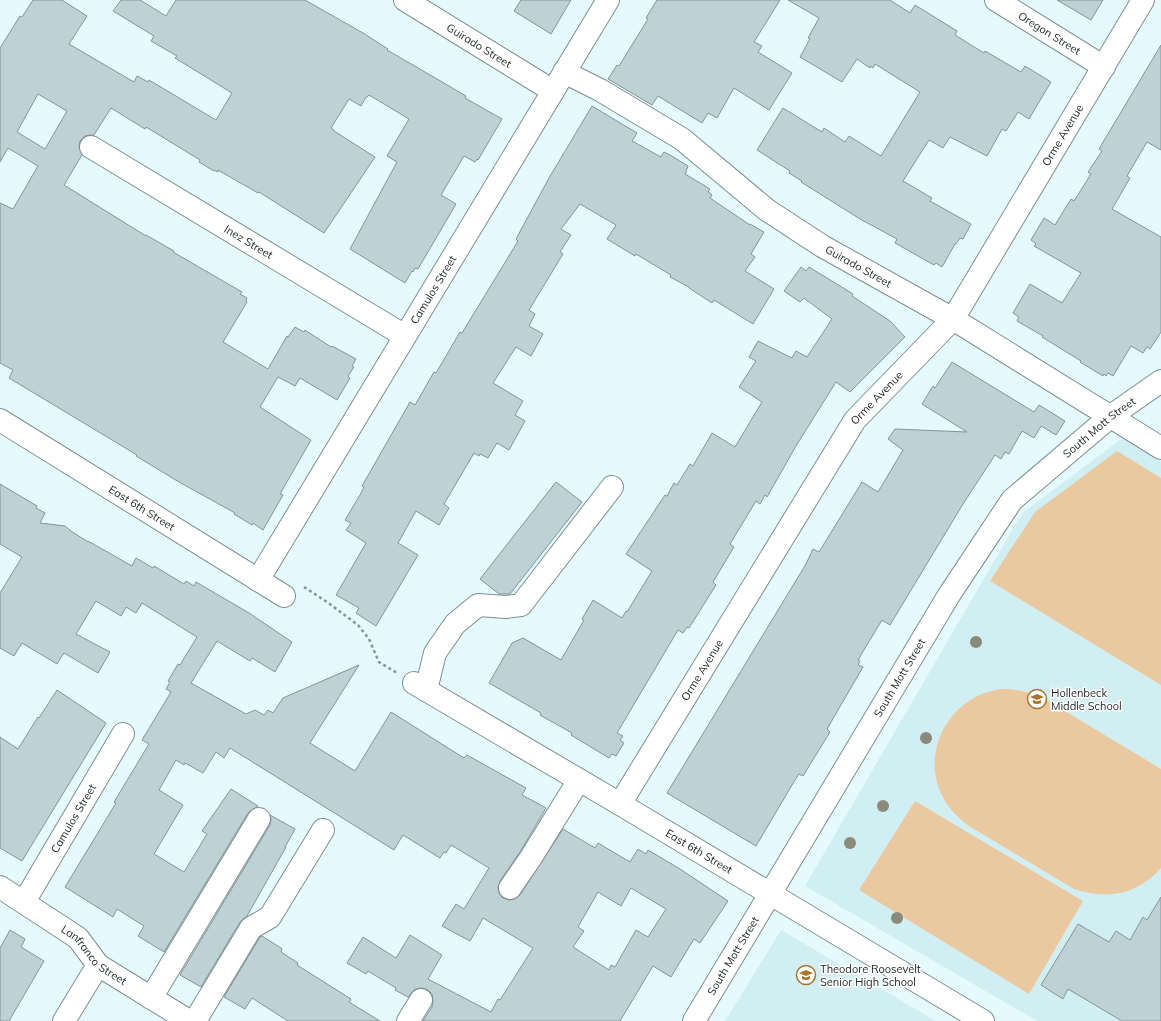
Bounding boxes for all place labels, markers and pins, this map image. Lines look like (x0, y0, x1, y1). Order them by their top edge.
place label: Hollenbeck Middle School (1051, 686, 1122, 713)
school or university icon: Hollenbeck Middle School (1026, 688, 1048, 710)
place label: Theodore Roosevelt Senior High School (820, 962, 921, 989)
school or university icon: Theodore Roosevelt Senior High School (795, 964, 817, 986)

